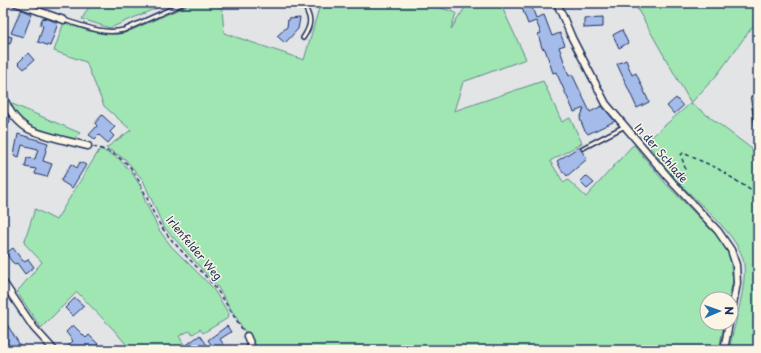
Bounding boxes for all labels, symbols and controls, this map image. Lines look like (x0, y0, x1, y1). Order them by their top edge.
street label: In der Schlade (631, 119, 692, 186)
street label: Irlenfelder Weg (162, 212, 227, 284)
north arrow (699, 291, 739, 331)
text: N (721, 306, 738, 316)

